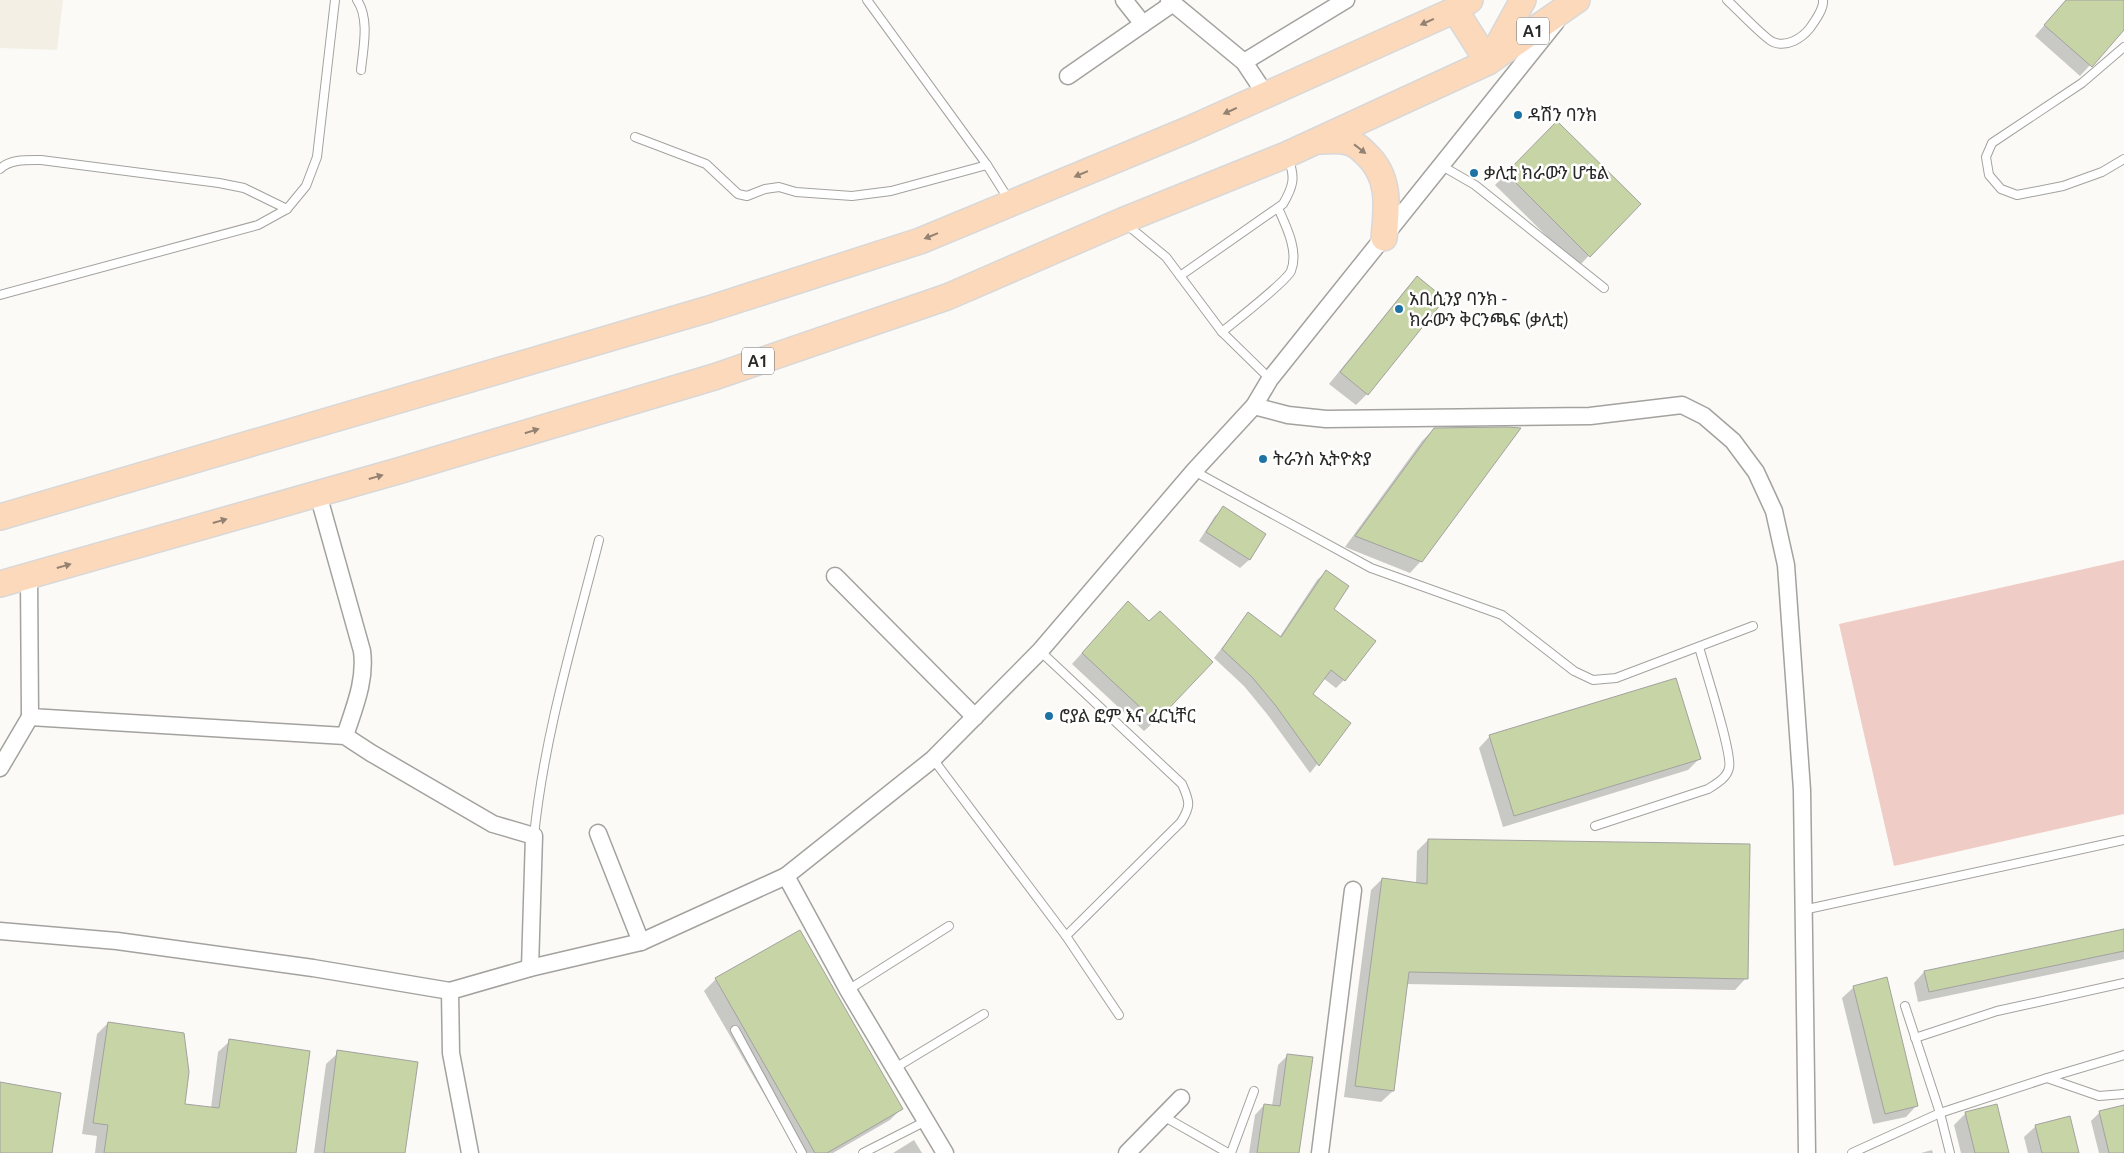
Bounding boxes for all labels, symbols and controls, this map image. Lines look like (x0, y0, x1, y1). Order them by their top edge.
road number: A1 (1517, 18, 1549, 44)
one-way arrow (1420, 19, 1434, 27)
place label: ዳሽን ባንክ (1528, 104, 1597, 124)
one-way arrow (1223, 107, 1237, 115)
marker: ዳሽን ባንክ (1512, 109, 1524, 121)
one-way arrow (1353, 144, 1367, 154)
place label: ቃሊቲ ክራውን ሆቴል (1484, 162, 1609, 182)
marker: ቃሊቲ ክራውን ሆቴል (1468, 167, 1480, 179)
one-way arrow (1074, 171, 1088, 179)
one-way arrow (924, 233, 938, 241)
place label: አቢሲንያ ባንክ - ክራውን ቅርንጫፍ (ቃሊቲ) (1409, 288, 1569, 330)
marker: አቢሲንያ ባንክ - ክራውን ቅርንጫፍ (ቃሊቲ) (1393, 303, 1405, 315)
road number: A1 (742, 348, 774, 374)
one-way arrow (525, 426, 540, 434)
place label: ትራንስ ኢትዮጵያ (1273, 448, 1372, 468)
marker: ትራንስ ኢትዮጵያ (1257, 453, 1269, 465)
one-way arrow (369, 473, 384, 481)
one-way arrow (213, 517, 228, 525)
one-way arrow (56, 561, 71, 569)
place label: ሮያል ፎም እና ፈርኒቸር (1059, 705, 1196, 725)
marker: ሮያል ፎም እና ፈርኒቸር (1043, 710, 1055, 722)

